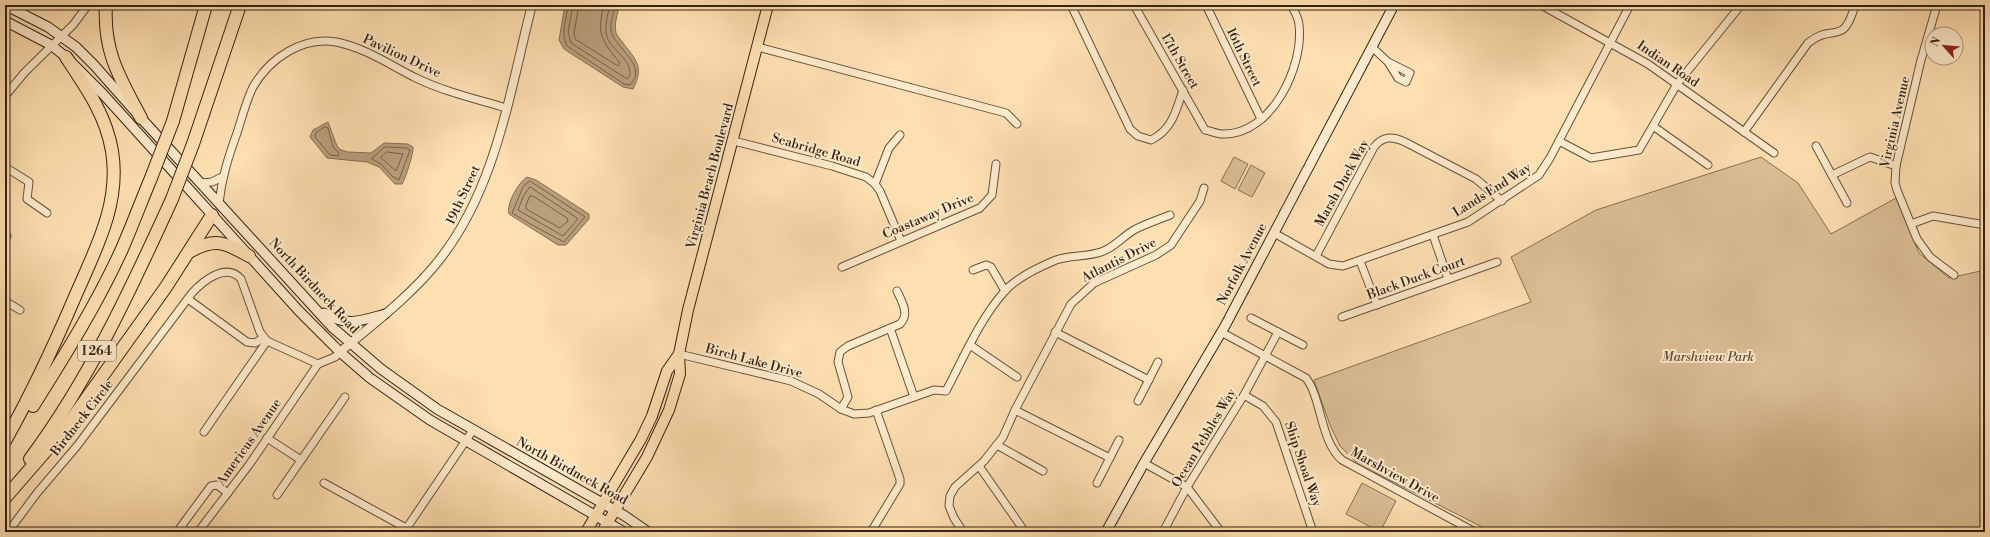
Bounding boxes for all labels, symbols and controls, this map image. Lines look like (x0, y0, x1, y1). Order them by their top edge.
street label: 16th Street (1223, 25, 1265, 89)
north arrow (1924, 26, 1964, 66)
street label: 17th Street (1158, 30, 1203, 92)
street label: Pavilion Drive (360, 31, 444, 81)
text: N (1928, 35, 1944, 49)
street label: Indian Road (1634, 37, 1703, 91)
street label: Virginia Avenue (1876, 74, 1913, 170)
street label: Virginia Beach Boulevard (683, 101, 737, 251)
street label: Seabridge Road (770, 130, 863, 170)
street label: Marsh Duck Way (1311, 136, 1373, 229)
street label: Lands End Way (1450, 159, 1535, 220)
street label: 19th Street (442, 162, 484, 227)
street label: Coastaway Drive (880, 189, 976, 242)
street label: Norfolk Avenue (1214, 220, 1271, 308)
street label: Atlantis Drive (1078, 234, 1160, 286)
street label: North Birdneck Road (266, 235, 363, 338)
street label: Black Duck Court (1364, 253, 1468, 304)
street label: Birch Lake Drive (703, 340, 805, 382)
road number: I 264 (78, 341, 116, 361)
park label: Marshview Park (1662, 349, 1754, 365)
street label: Birdneck Circle (47, 376, 117, 460)
street label: Ocean Pebbles Way (1168, 385, 1240, 490)
street label: Americus Avenue (213, 395, 285, 489)
street label: Ship Shoal Way (1281, 419, 1325, 509)
street label: North Birdneck Road (514, 434, 631, 509)
street label: Marshview Drive (1348, 444, 1443, 506)

